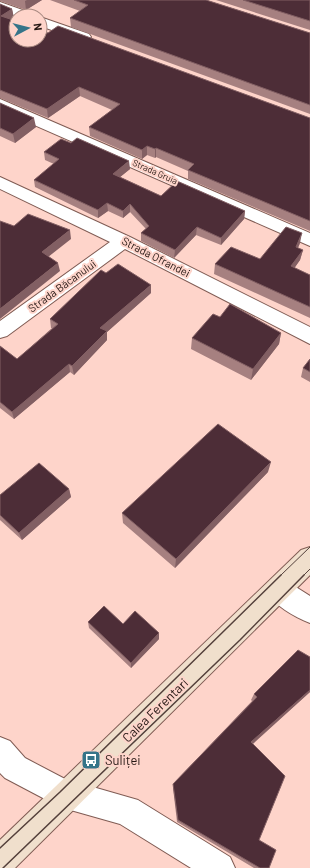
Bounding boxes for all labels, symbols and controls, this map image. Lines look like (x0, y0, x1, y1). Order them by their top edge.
north arrow (8, 8, 48, 48)
text: N (32, 22, 45, 31)
street label: Strada Gruia (131, 157, 179, 186)
street label: Strada Ofrandei (120, 234, 193, 279)
street label: Strada Băcanului (25, 257, 98, 315)
street label: Calea Ferentari (119, 675, 191, 745)
bus stop icon: Suliței (80, 749, 102, 771)
place label: Suliței (105, 752, 141, 768)

